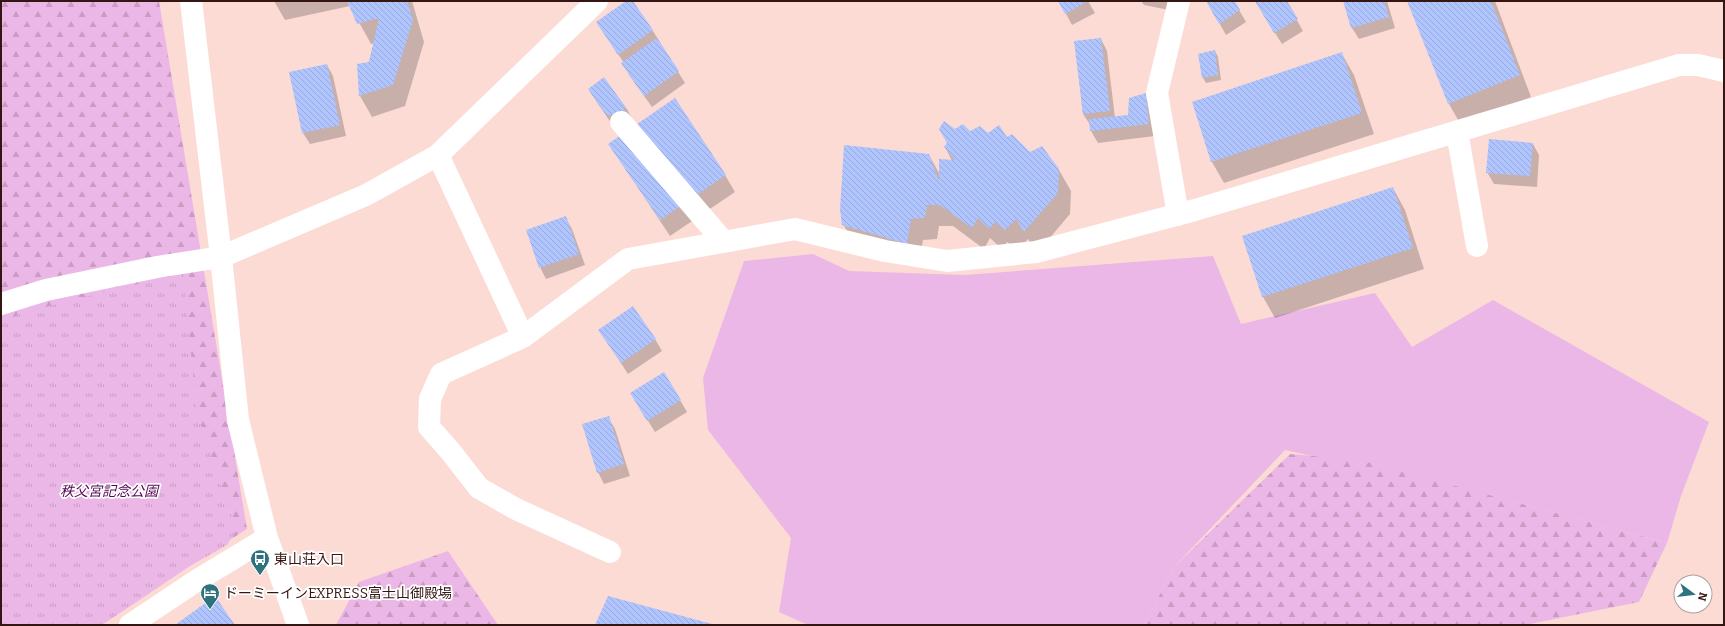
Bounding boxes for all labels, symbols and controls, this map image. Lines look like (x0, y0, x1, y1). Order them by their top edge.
park label: 秩父宮記念公園 (60, 483, 160, 500)
bus stop icon: 東山荘入口 (249, 548, 271, 576)
place label: 東山荘入口 (274, 551, 344, 568)
north arrow (1673, 574, 1713, 614)
hotel icon: ドーミーインEXPRESS富士山御殿場 (199, 582, 221, 610)
place label: ドーミーインEXPRESS富士山御殿場 (224, 585, 452, 602)
text: N (1695, 591, 1710, 603)

